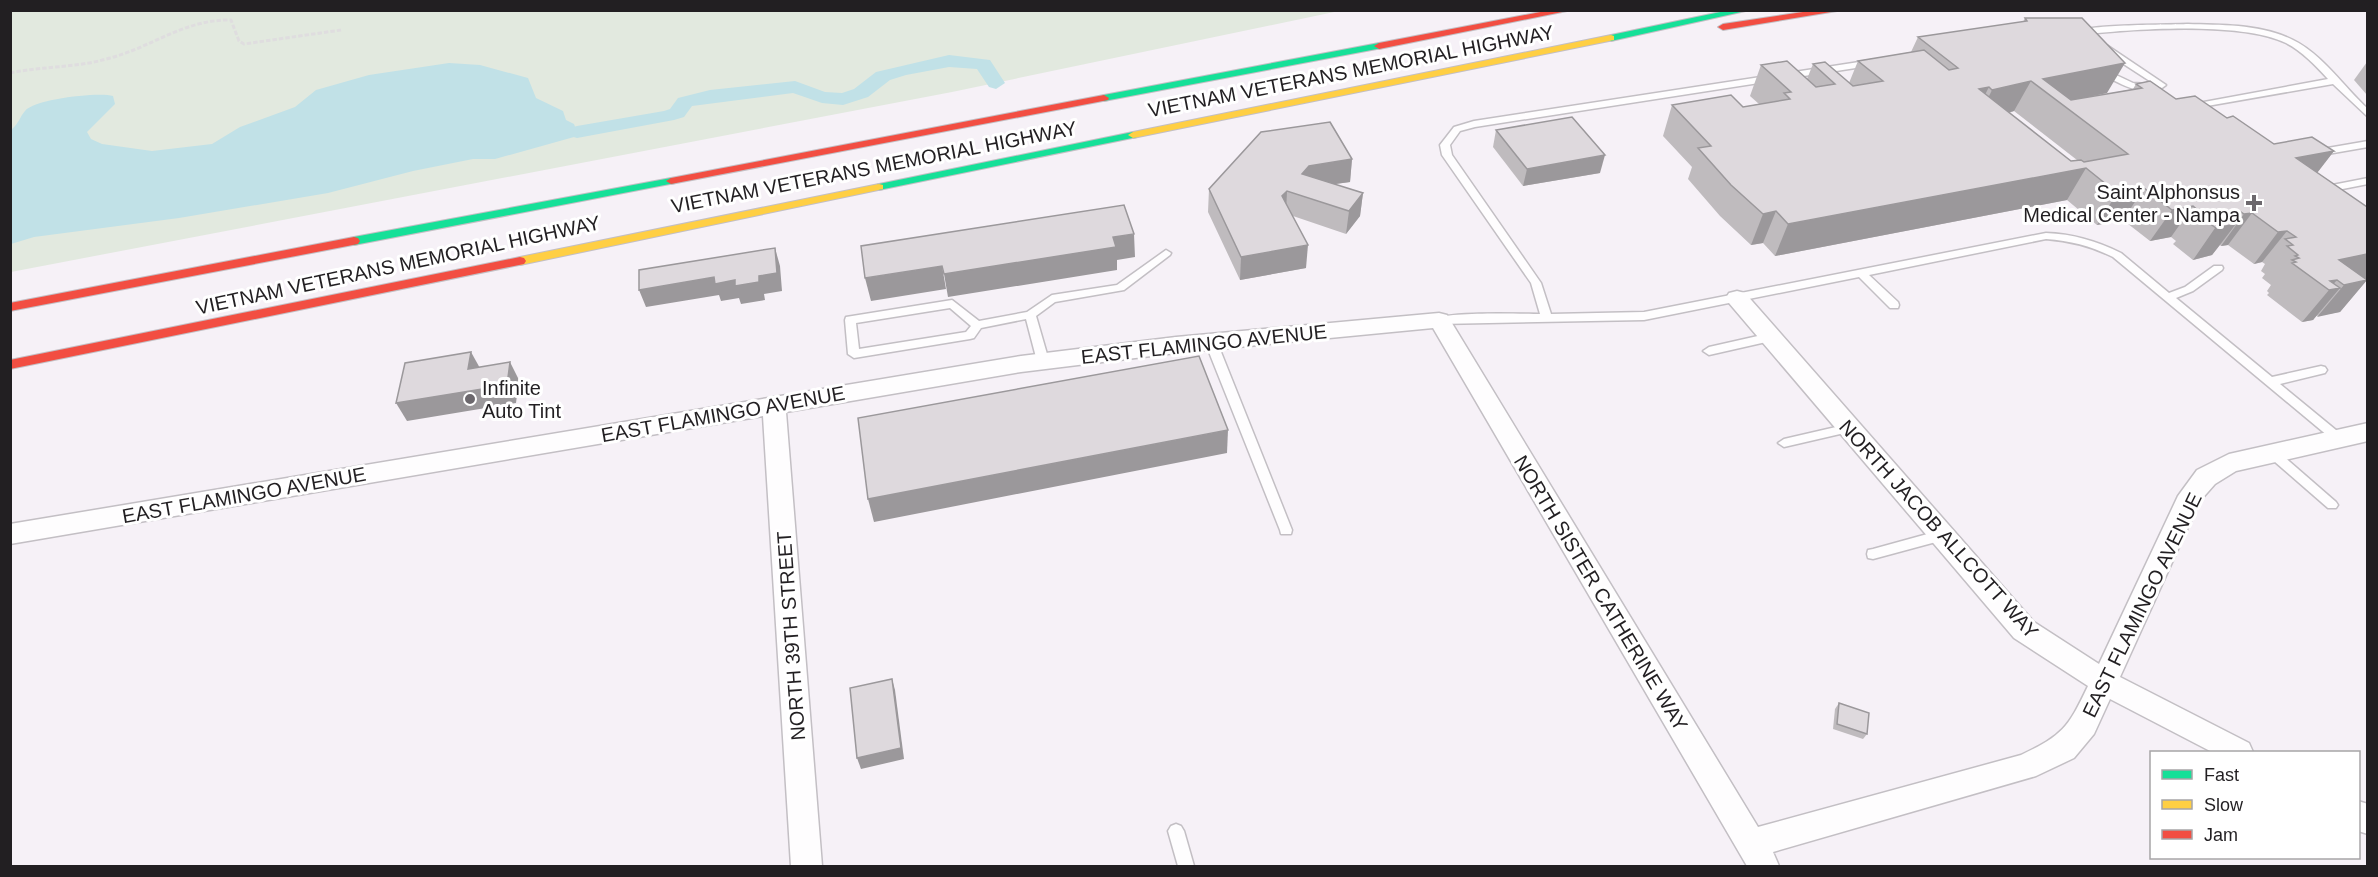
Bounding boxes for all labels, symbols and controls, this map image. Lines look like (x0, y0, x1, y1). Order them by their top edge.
street label: VIETNAM VETERANS MEMORIAL HIGHWAY (1146, 21, 1556, 121)
street label: VIETNAM VETERANS MEMORIAL HIGHWAY (669, 117, 1079, 217)
place label: Saint Alphonsus Medical Center - Nampa (2023, 181, 2241, 226)
marker: Saint Alphonsus Medical Center - Nampa (2245, 194, 2263, 212)
street label: VIETNAM VETERANS MEMORIAL HIGHWAY (194, 211, 602, 319)
street label: EAST FLAMINGO AVENUE (1080, 320, 1328, 368)
place label: Infinite Auto Tint (482, 377, 561, 422)
street label: EAST FLAMINGO AVENUE (599, 382, 847, 446)
marker: Infinite Auto Tint (463, 392, 477, 406)
street label: NORTH JACOB ALLCOTT WAY (1835, 415, 2043, 643)
street label: NORTH SISTER CATHERINE WAY (1510, 451, 1692, 735)
street label: EAST FLAMINGO AVENUE (120, 463, 368, 527)
street label: EAST FLAMINGO AVENUE (2078, 489, 2206, 721)
street label: NORTH 39TH STREET (773, 531, 809, 741)
legend (2150, 751, 2360, 859)
text: Fast (2204, 765, 2239, 785)
text: Slow (2204, 795, 2244, 815)
text: Jam (2204, 825, 2238, 845)

